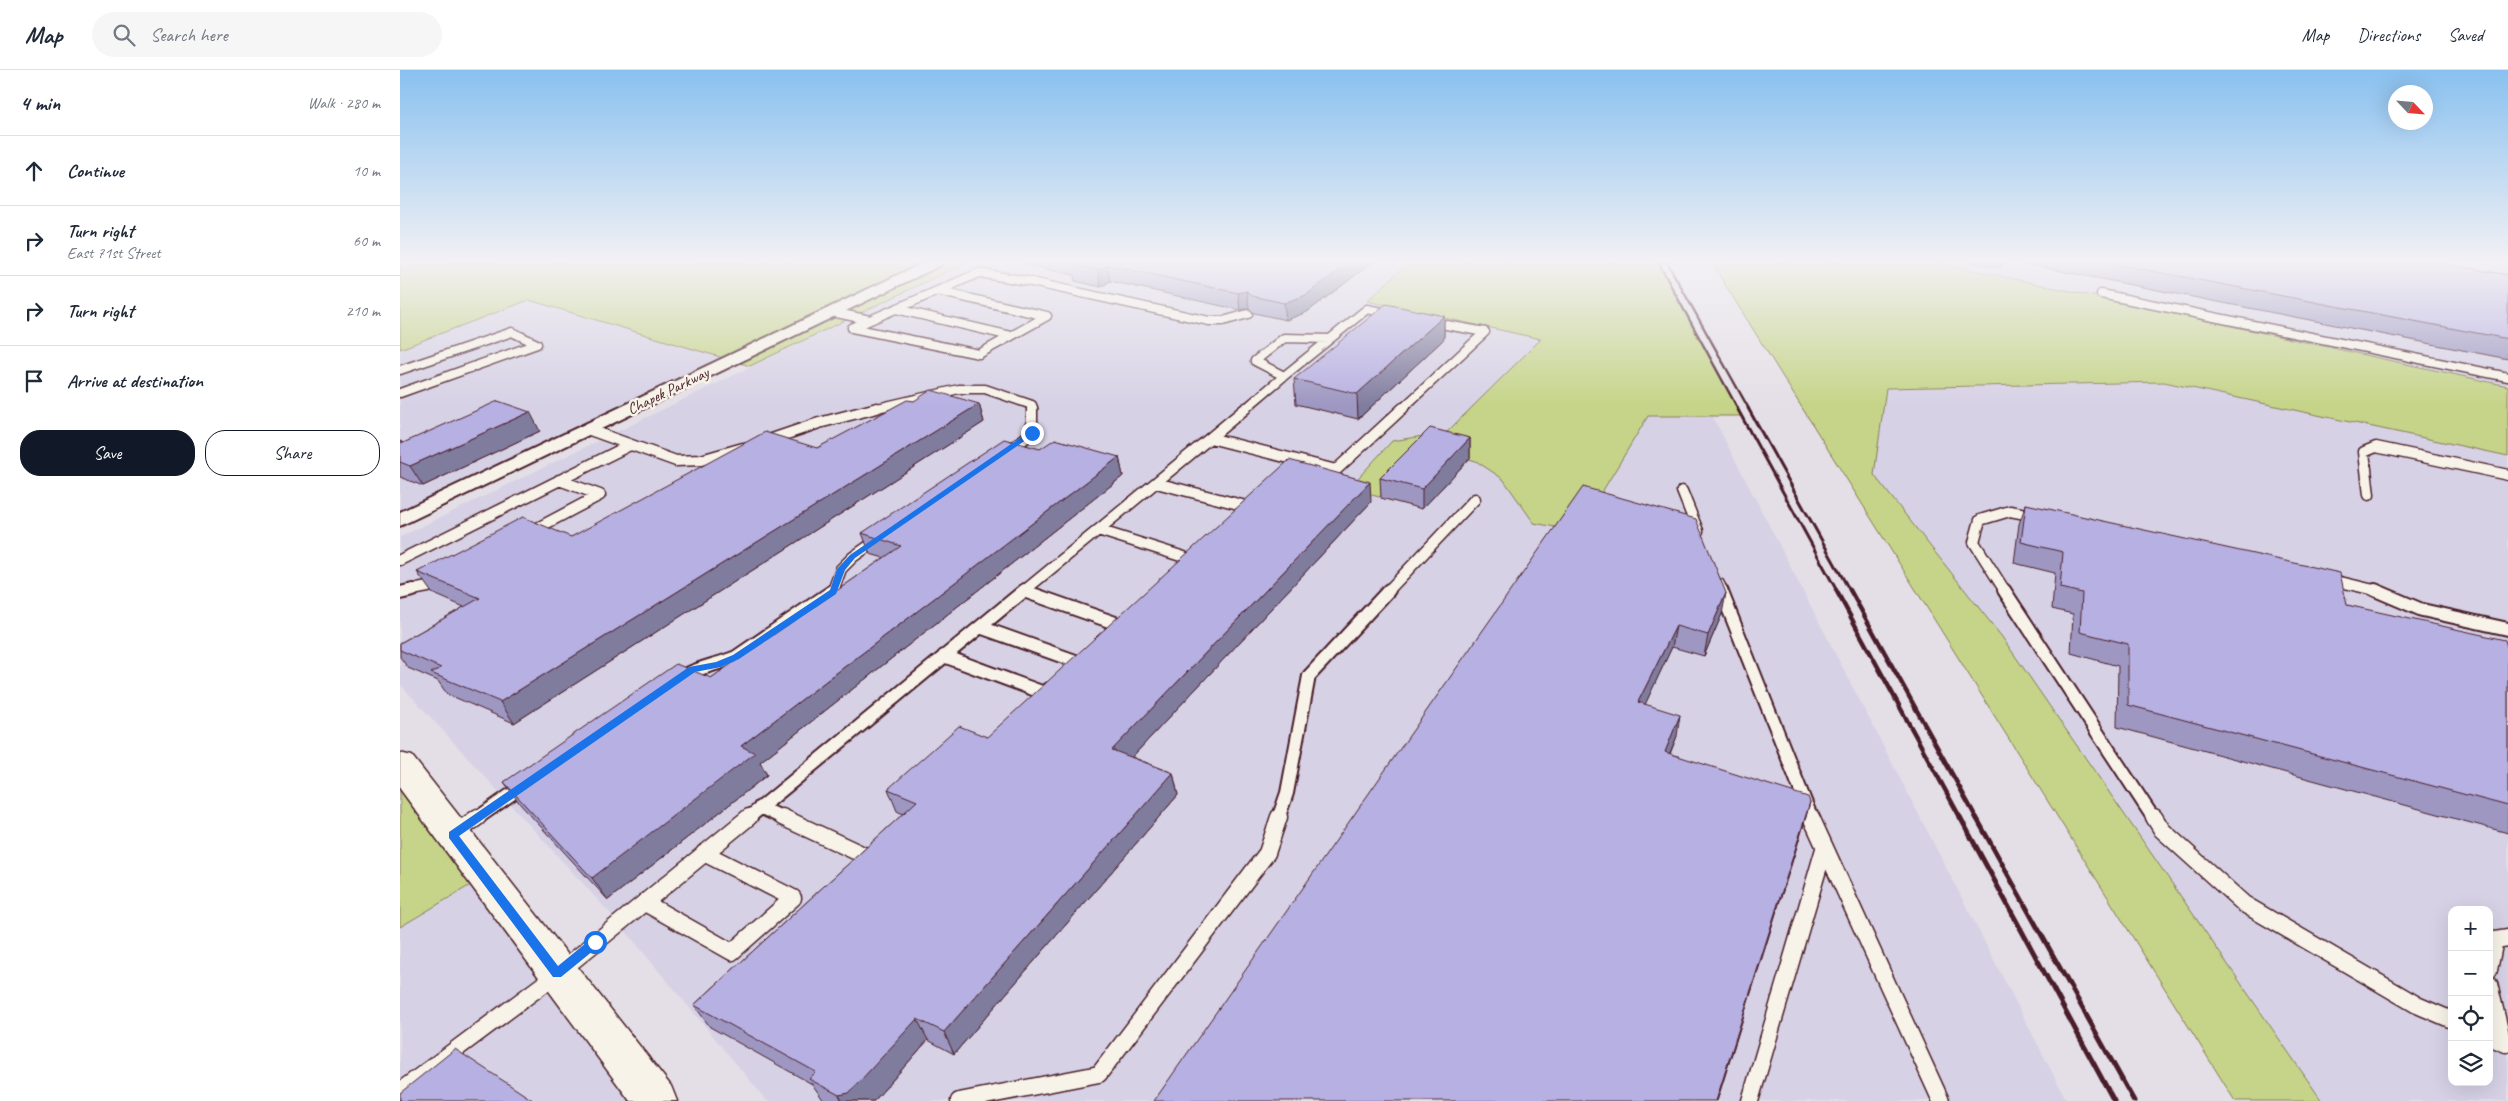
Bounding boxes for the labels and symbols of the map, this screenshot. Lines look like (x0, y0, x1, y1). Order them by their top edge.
north arrow (2388, 85, 2433, 130)
street label: Chapek Parkway (624, 362, 713, 419)
route end (1021, 422, 1044, 445)
route start (584, 931, 607, 954)

